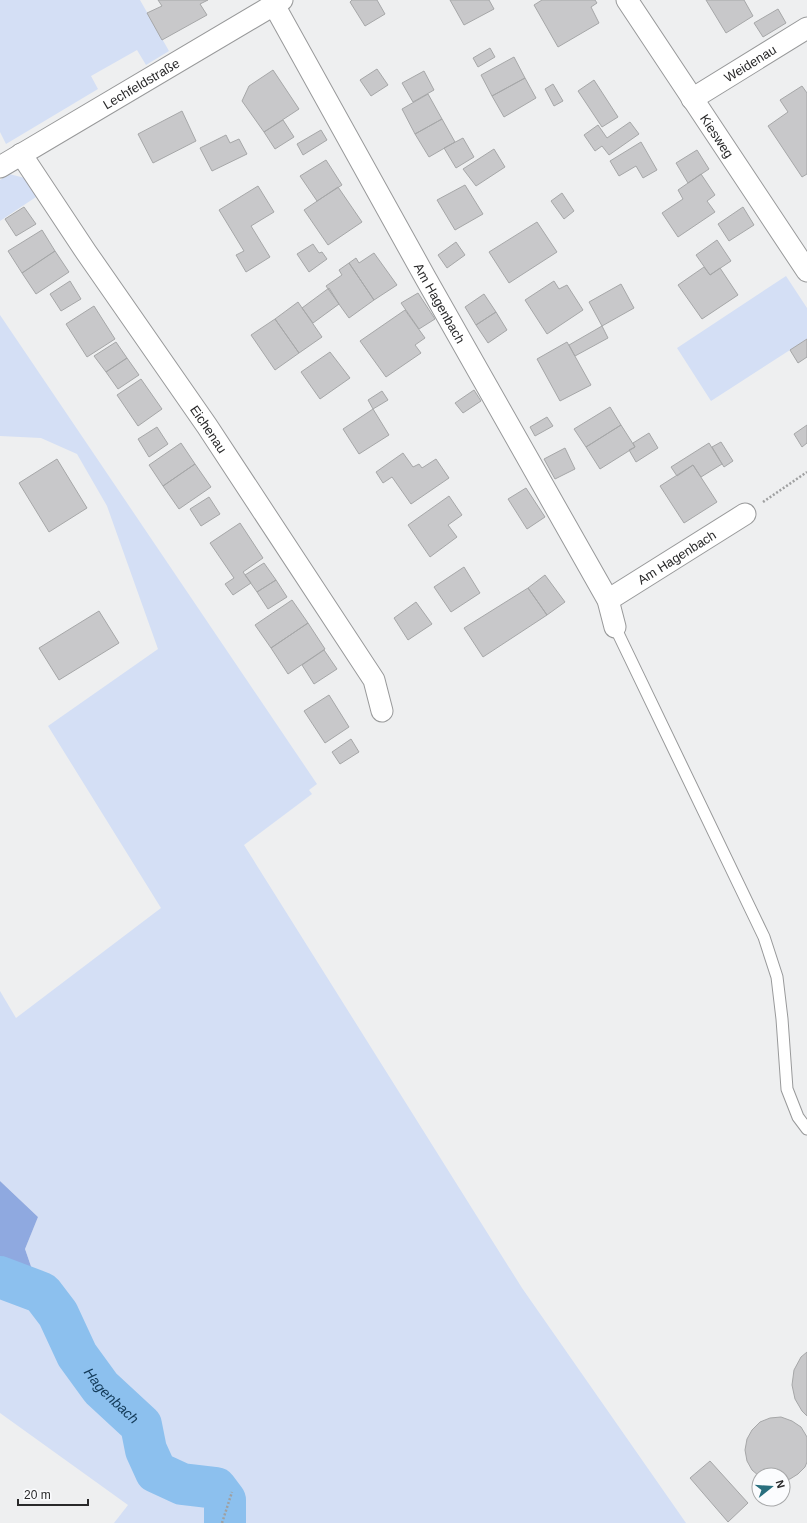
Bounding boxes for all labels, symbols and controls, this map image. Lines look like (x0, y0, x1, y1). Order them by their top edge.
street label: Weidenau (721, 42, 779, 85)
street label: Lechfeldstraße (101, 55, 182, 112)
street label: Kiesweg (697, 111, 737, 161)
street label: Am Hagenbach (411, 261, 468, 346)
street label: Eichenau (187, 403, 230, 456)
street label: Am Hagenbach (635, 527, 719, 588)
water label: Hagenbach (81, 1365, 142, 1427)
north arrow (751, 1467, 791, 1507)
text: N (774, 1479, 787, 1490)
scale bar (18, 1481, 88, 1507)
text: 20 m (24, 1488, 51, 1502)

